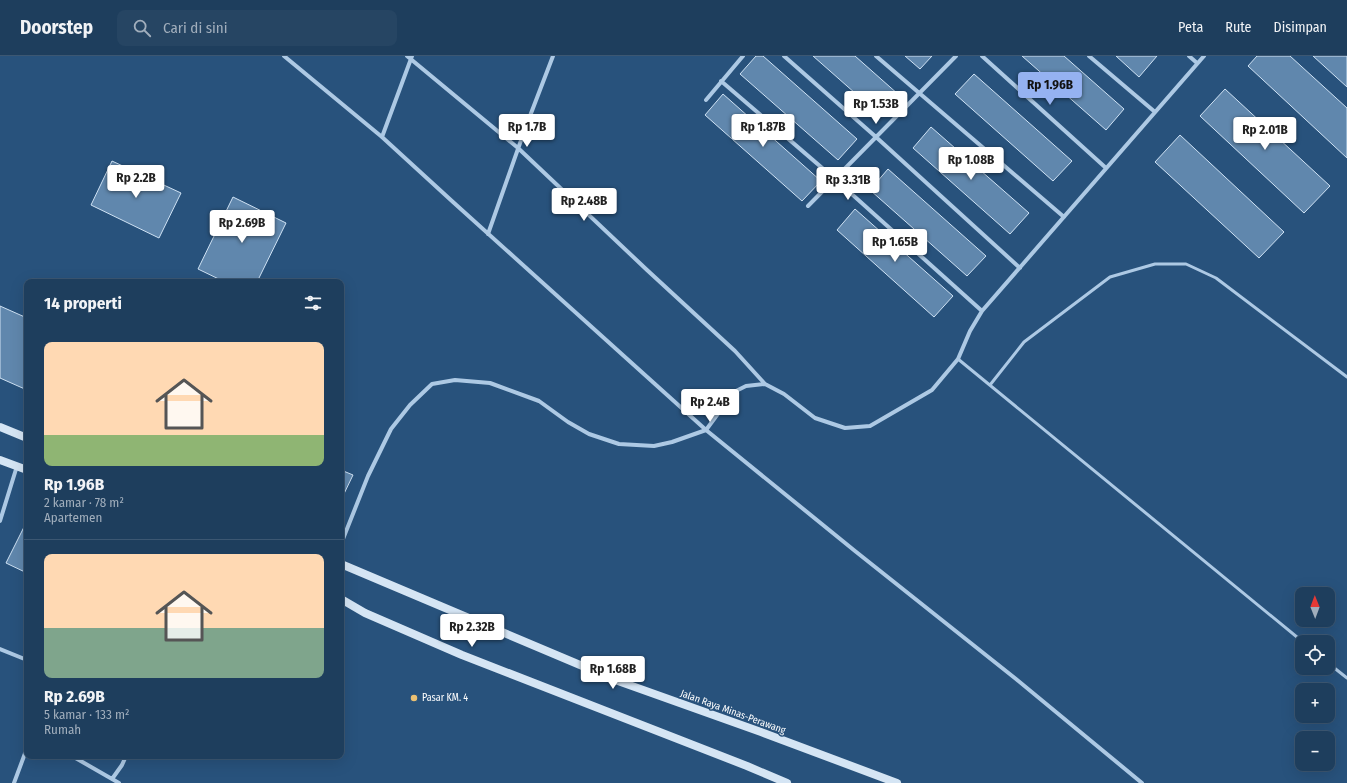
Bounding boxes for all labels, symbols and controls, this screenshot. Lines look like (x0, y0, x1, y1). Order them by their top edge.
search box (117, 10, 397, 46)
text: Doorstep (20, 16, 93, 39)
icon: search (131, 17, 153, 39)
text: Cari di sini (163, 19, 228, 37)
text: Peta (1178, 19, 1203, 36)
text: Rute (1225, 19, 1252, 36)
text: Disimpan (1274, 19, 1327, 36)
pin: Rp 1.96B (1009, 72, 1091, 106)
text: Rp 1.96B (1027, 77, 1073, 92)
pin: Rp 1.53B (835, 91, 917, 125)
text: Rp 1.53B (853, 96, 899, 111)
pin: Rp 1.7B (490, 114, 564, 148)
pin: Rp 1.87B (722, 114, 804, 148)
pin: Rp 2.01B (1224, 117, 1306, 151)
text: Rp 1.7B (508, 119, 546, 134)
text: Rp 1.87B (740, 119, 786, 134)
text: Rp 2.01B (1242, 122, 1288, 137)
pin: Rp 1.08B (930, 147, 1012, 181)
text: Rp 1.08B (948, 152, 994, 167)
pin: Rp 2.2B (99, 165, 173, 199)
pin: Rp 3.31B (807, 167, 889, 201)
text: Rp 2.2B (116, 170, 156, 185)
text: Rp 3.31B (825, 172, 871, 187)
pin: Rp 2.48B (543, 188, 625, 222)
text: Rp 2.48B (561, 193, 607, 208)
pin: Rp 2.69B (201, 210, 283, 244)
text: Rp 2.69B (219, 215, 265, 230)
pin: Rp 1.65B (854, 229, 936, 263)
text: Rp 1.65B (872, 234, 918, 249)
icon: filters (302, 292, 324, 314)
text: 14 properti (44, 293, 122, 314)
icon: home (148, 368, 220, 440)
pin: Rp 2.4B (673, 389, 747, 423)
text: Rp 2.4B (690, 394, 730, 409)
text: Rp 1.96B (44, 474, 104, 495)
text: 2 kamar · 78 m² (44, 495, 124, 510)
text: Apartemen (44, 510, 102, 525)
icon: home (148, 580, 220, 652)
north arrow (1295, 587, 1335, 627)
map controls (1295, 587, 1335, 771)
pin: Rp 2.32B (431, 614, 513, 648)
text: Rp 2.32B (449, 619, 495, 634)
button: locate (1295, 635, 1335, 675)
pin: Rp 1.68B (572, 656, 654, 690)
text: Rp 1.68B (590, 661, 636, 676)
button: + (1295, 683, 1335, 723)
text: Rp 2.69B (44, 686, 105, 707)
street label: Jalan Raya Minas-Perawang (679, 687, 788, 737)
place label: Pasar KM. 4 (422, 692, 468, 704)
marker: Pasar KM. 4 (409, 693, 419, 703)
text: 5 kamar · 133 m² (44, 707, 130, 722)
text: Rumah (44, 722, 81, 737)
button: − (1295, 731, 1335, 771)

